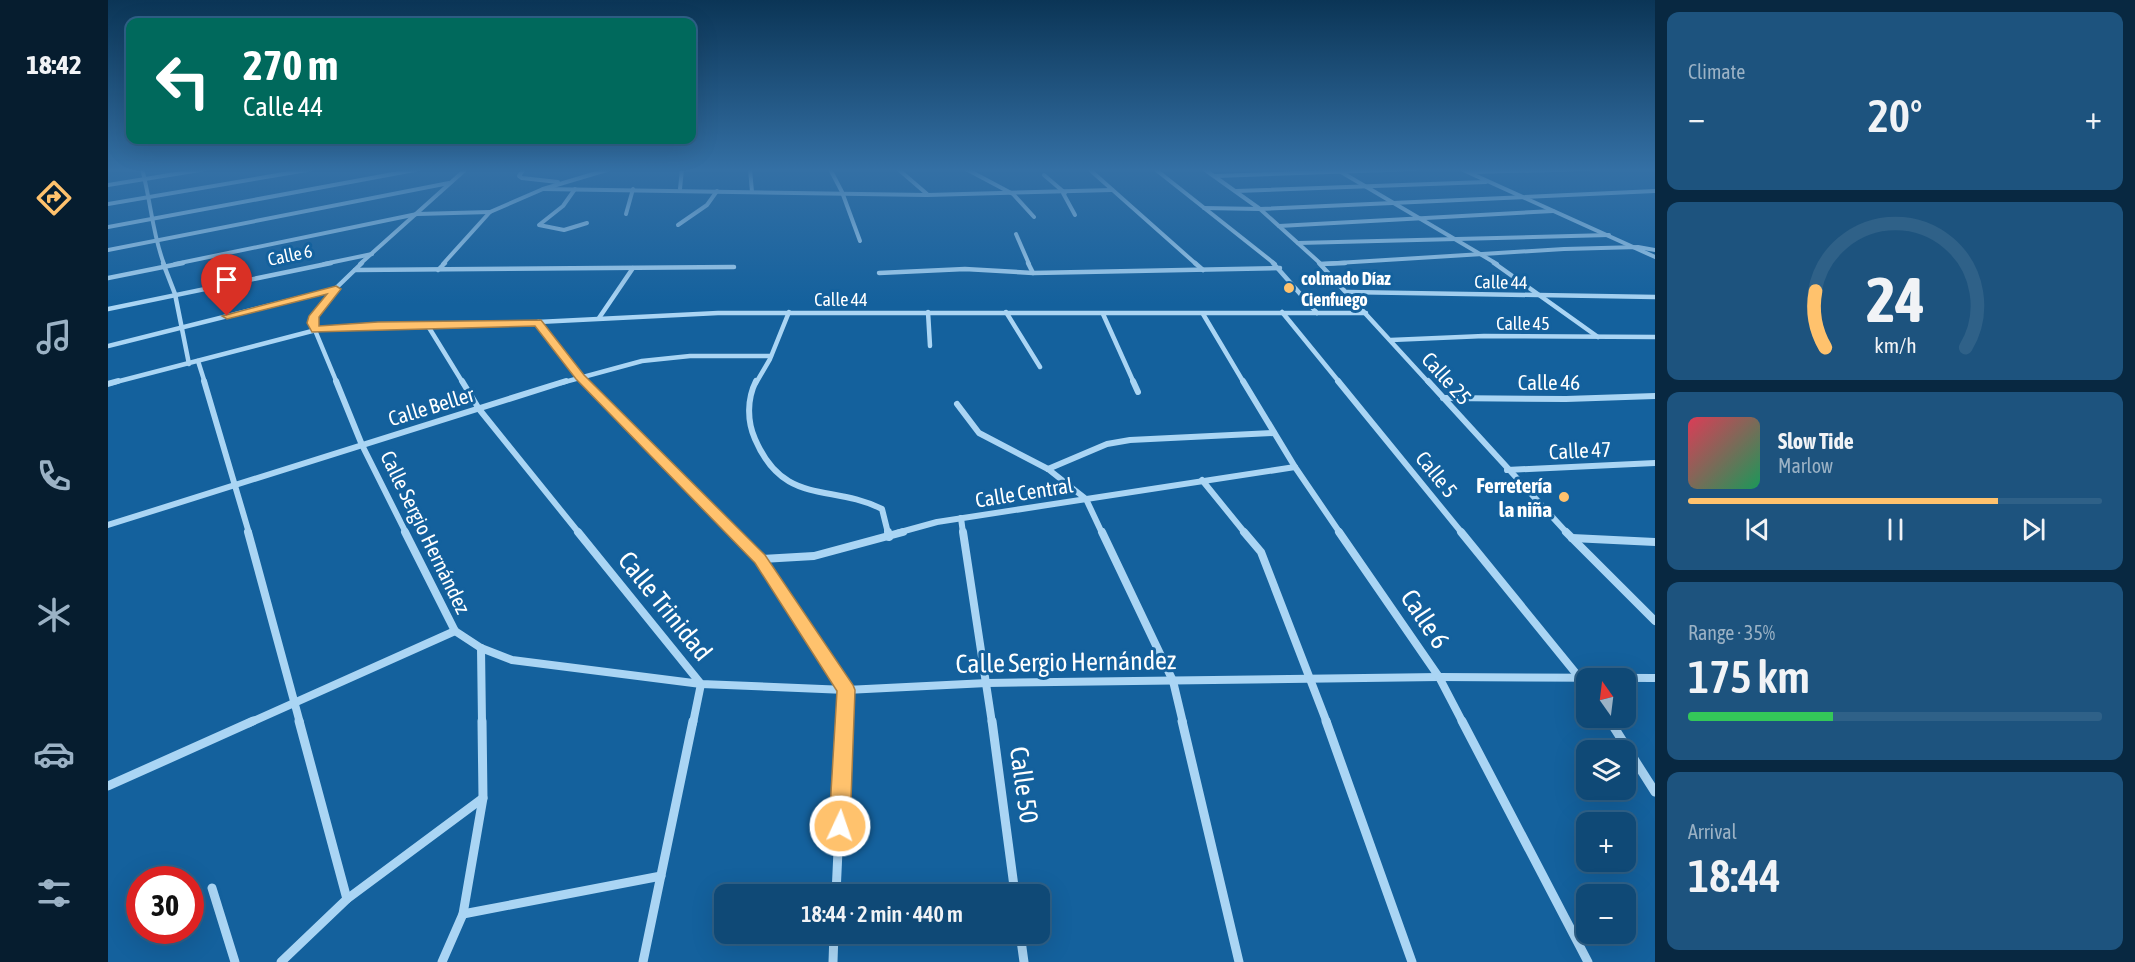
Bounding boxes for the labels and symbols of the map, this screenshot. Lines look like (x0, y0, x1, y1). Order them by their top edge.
street label: Calle 6 (266, 240, 314, 270)
pin (201, 254, 252, 316)
place label: colmado Díaz Cienfuego (1301, 268, 1391, 310)
street label: Calle 44 (1474, 271, 1528, 293)
marker: colmado Díaz Cienfuego (1282, 281, 1296, 295)
street label: Calle 44 (814, 289, 868, 310)
street label: Calle 45 (1496, 313, 1550, 334)
street label: Calle 25 (1417, 347, 1477, 409)
street label: Calle 46 (1518, 370, 1580, 394)
street label: Calle Beller (385, 381, 478, 430)
street label: Calle 47 (1548, 436, 1612, 464)
street label: Calle 5 (1411, 446, 1463, 502)
street label: Calle Sergio Hernández (376, 447, 476, 618)
street label: Calle Central (973, 472, 1075, 512)
place label: Ferretería la niña (1476, 473, 1552, 521)
marker: Ferretería la niña (1557, 490, 1571, 504)
street label: Calle Trinidad (612, 545, 718, 667)
street label: Calle 6 (1394, 584, 1456, 654)
street label: Calle Sergio Hernández (955, 645, 1177, 679)
north arrow (1576, 668, 1636, 728)
street label: Calle 50 (1004, 745, 1044, 825)
position arrow (808, 794, 872, 858)
speed limit sign: 30 (126, 866, 204, 944)

